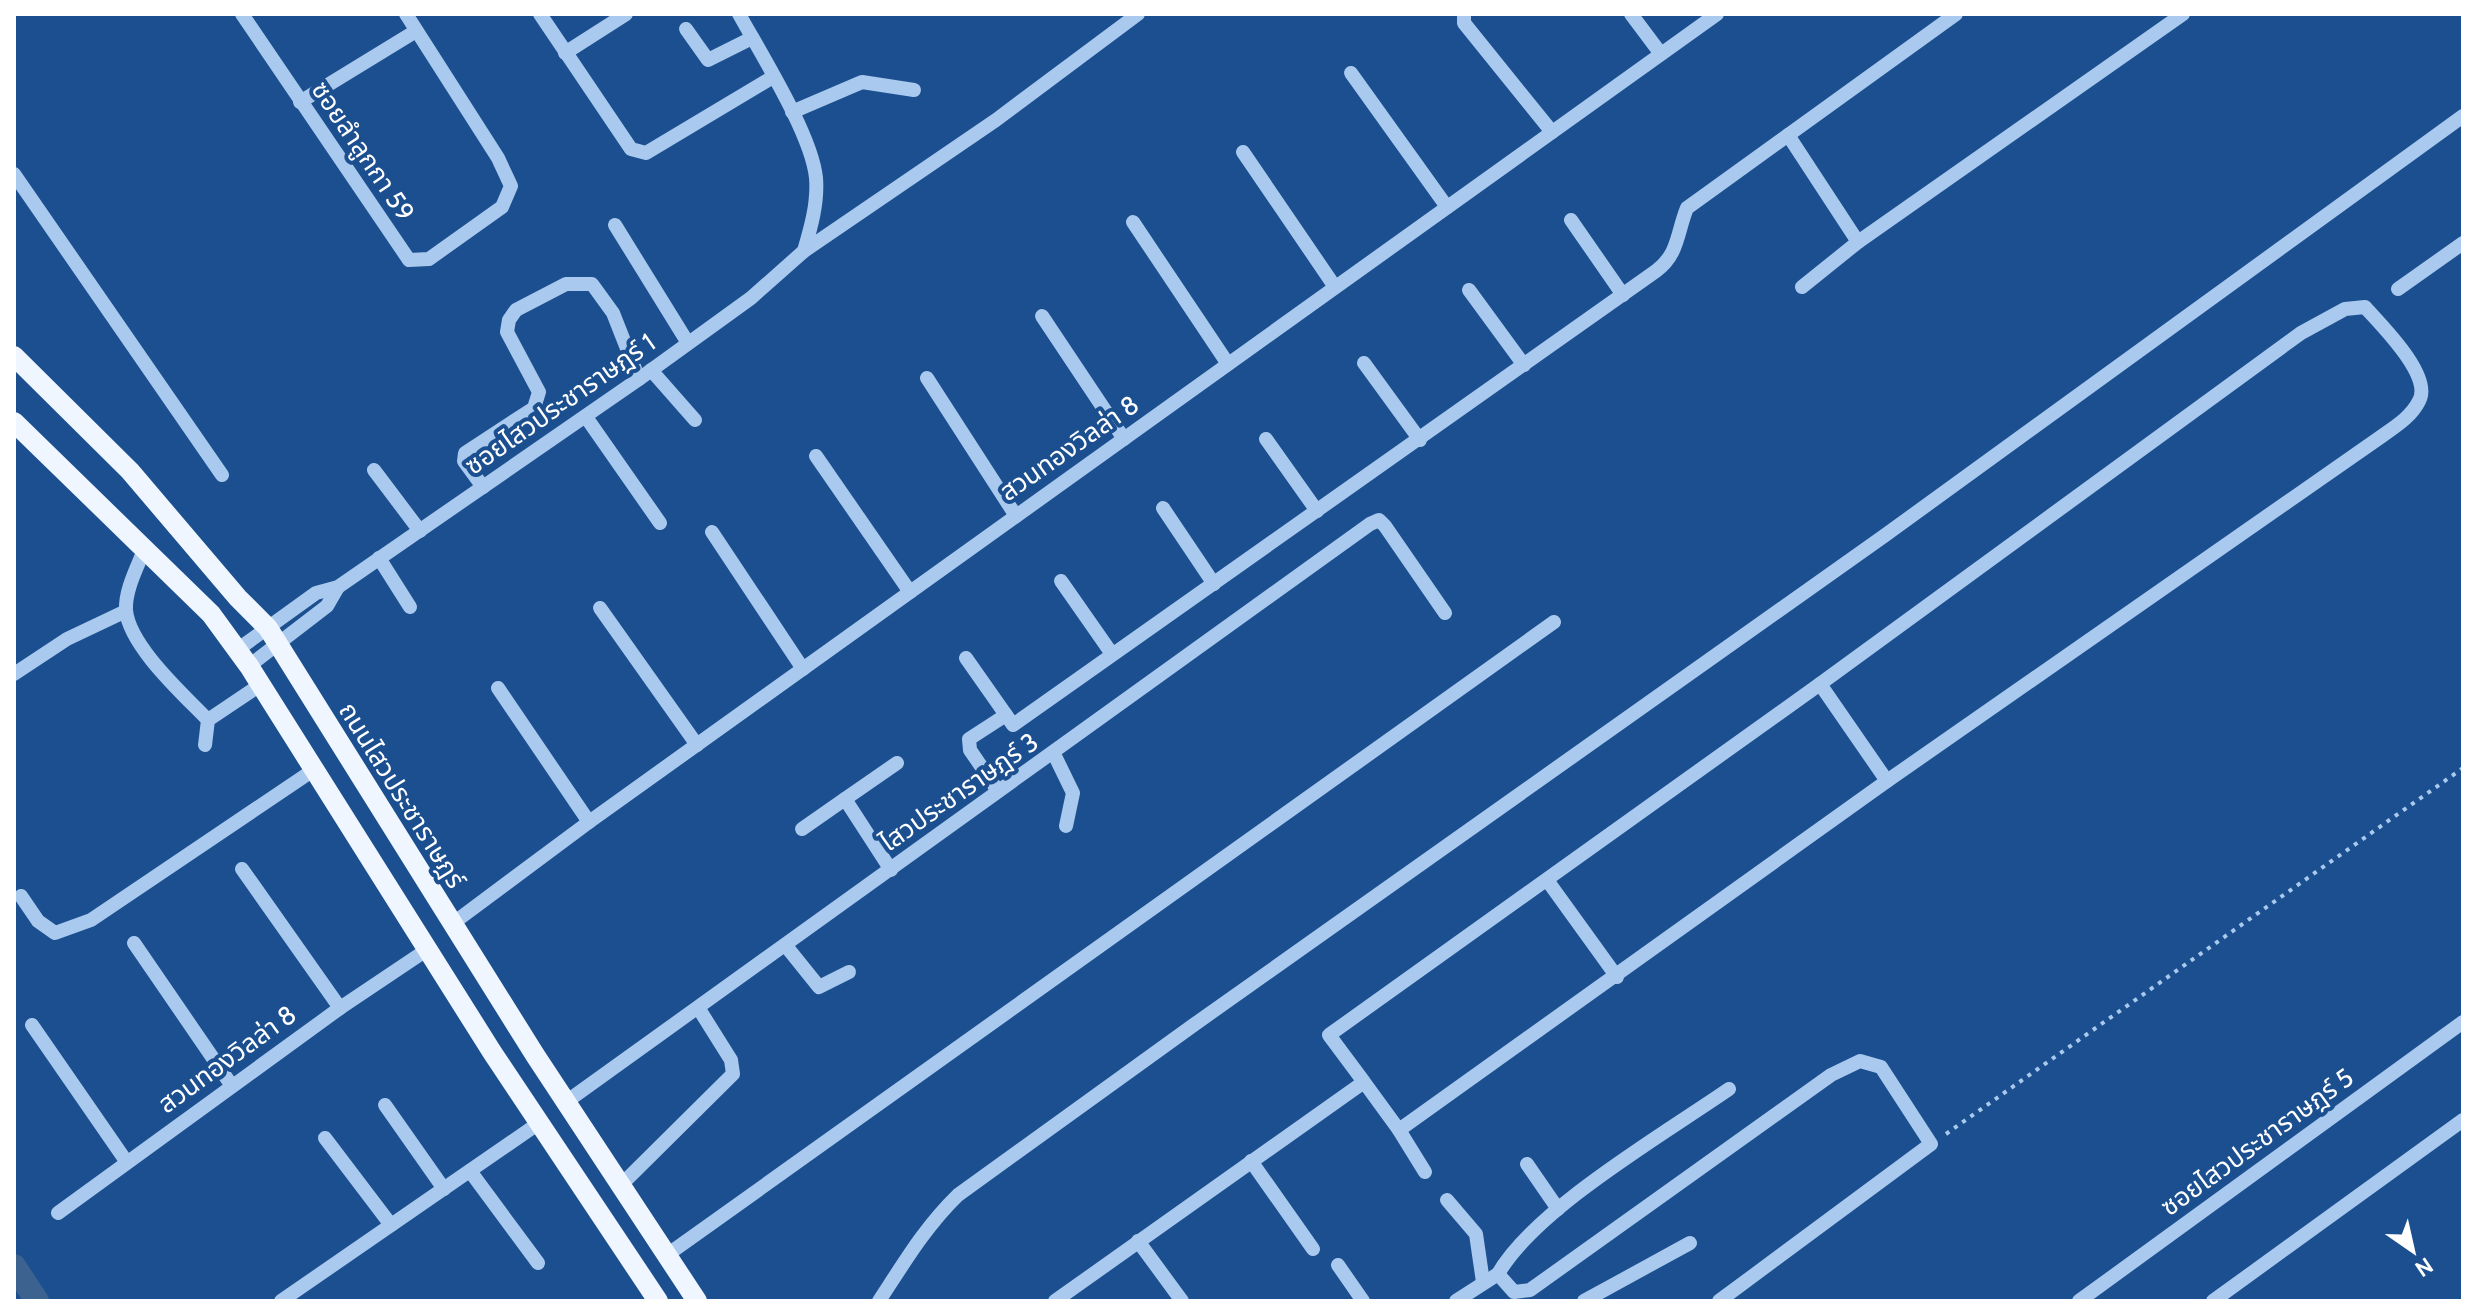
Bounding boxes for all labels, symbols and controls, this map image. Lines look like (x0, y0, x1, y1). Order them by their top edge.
street label: ซอยลำลูกกา 59 (305, 75, 421, 227)
street label: ซอยไสวประชาราษฎร์ 1 (459, 326, 661, 482)
street label: สวนทองวิลล่า 8 (993, 388, 1145, 508)
street label: ถนนไสวประชาราษฎร์ (332, 696, 473, 895)
street label: ไสวประชาราษฎร์ 3 (873, 726, 1044, 859)
street label: สวนทองวิลล่า 8 (152, 998, 302, 1120)
street label: ซอยไสวประชาราษฎร์ 5 (2154, 1061, 2360, 1223)
north arrow (2373, 1211, 2453, 1291)
text: N (2410, 1252, 2438, 1283)

